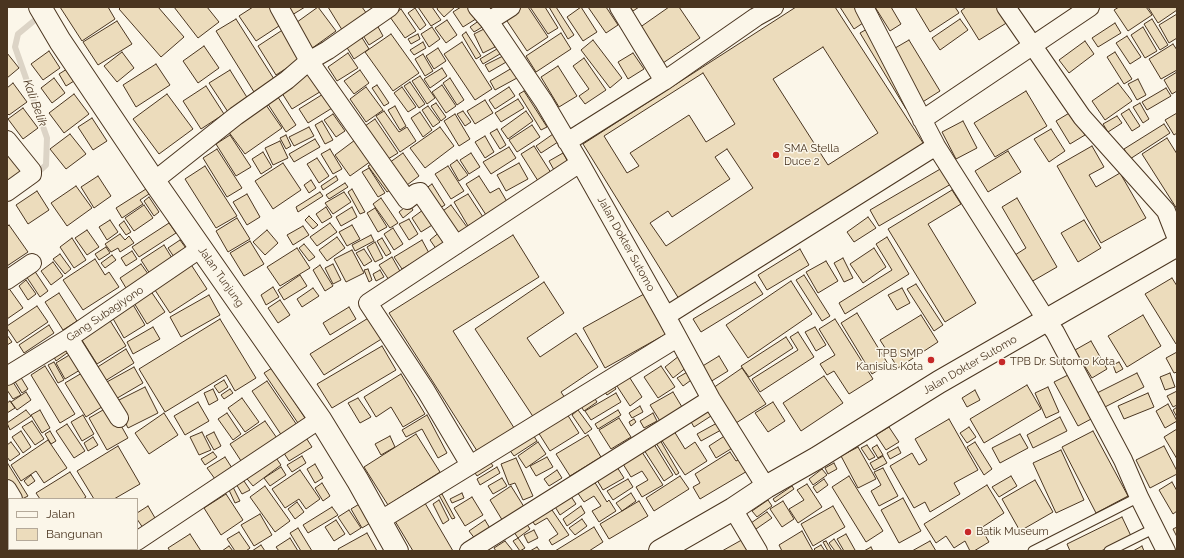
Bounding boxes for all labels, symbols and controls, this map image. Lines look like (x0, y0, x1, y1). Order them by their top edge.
water label: Kali Belik (20, 77, 50, 129)
place label: SMA Stella Duce 2 (784, 142, 839, 168)
marker: SMA Stella Duce 2 (771, 150, 781, 160)
street label: Jalan Dokter Sutomo (594, 194, 658, 294)
street label: Jalan Tunjung (195, 244, 247, 310)
street label: Gang Subagiyono (64, 283, 146, 345)
street label: Jalan Dokter Sutomo (921, 333, 1019, 397)
place label: TPB SMP Kanisius Kota (856, 347, 923, 373)
marker: TPB SMP Kanisius Kota (926, 355, 936, 365)
place label: TPB Dr. Sutomo Kota (1010, 355, 1115, 369)
marker: TPB Dr. Sutomo Kota (997, 357, 1007, 367)
legend (8, 498, 138, 550)
text: Jalan (46, 507, 75, 521)
place label: Batik Museum (976, 525, 1049, 539)
text: Bangunan (46, 527, 103, 541)
marker: Batik Museum (963, 527, 973, 537)

